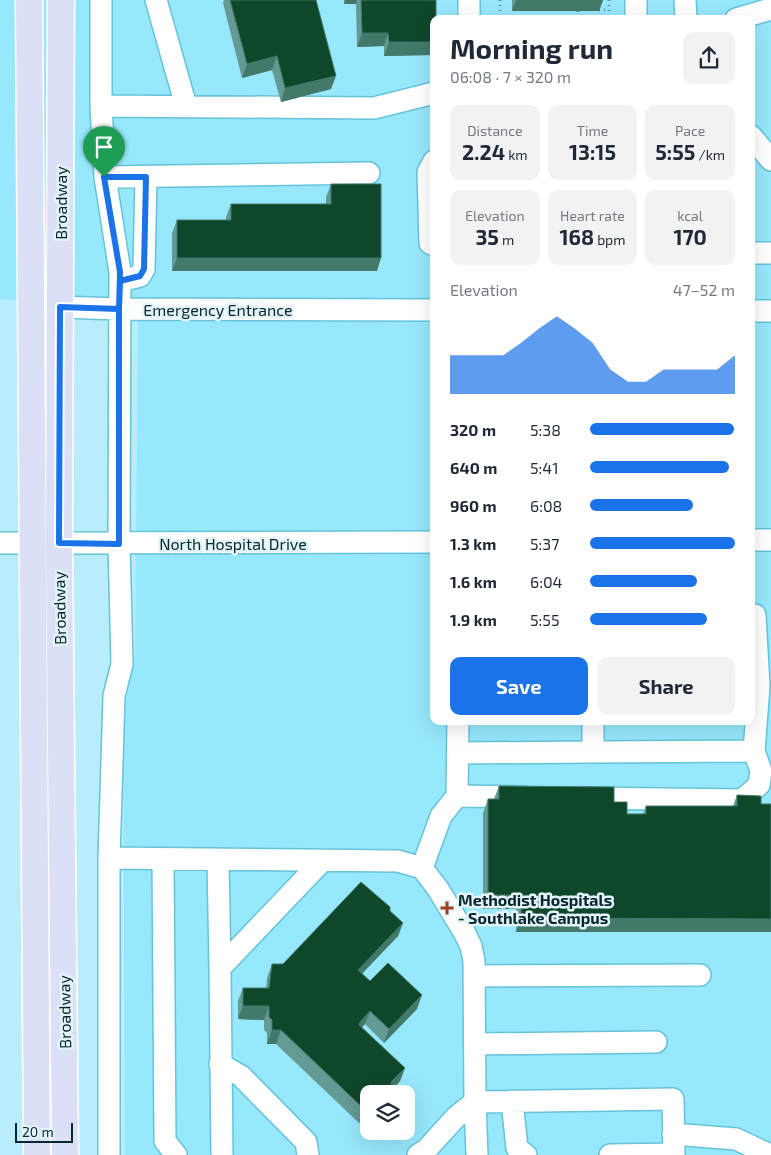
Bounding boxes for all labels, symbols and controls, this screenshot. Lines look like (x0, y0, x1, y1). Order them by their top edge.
text: Morning run (450, 31, 613, 65)
button: share (683, 32, 735, 84)
text: 06:08 · 7 × 320 m (450, 67, 571, 86)
text: Distance (467, 122, 522, 139)
text: Time (577, 122, 608, 139)
text: Pace (675, 122, 705, 139)
pin (83, 126, 125, 177)
icon: arrive (90, 133, 118, 161)
text: 2.24 (462, 139, 505, 164)
text: 13:15 (569, 139, 616, 164)
text: 5:55 (655, 139, 695, 164)
text: km (505, 146, 528, 163)
text: /km (695, 146, 725, 163)
street label: Broadway (51, 166, 70, 240)
text: Elevation (465, 207, 525, 224)
text: Heart rate (560, 207, 625, 224)
text: kcal (677, 207, 703, 224)
text: 35 (475, 224, 499, 249)
text: 168 (559, 224, 594, 249)
text: 170 (673, 224, 707, 249)
text: m (499, 231, 514, 248)
text: bpm (594, 231, 626, 248)
text: Elevation (450, 280, 518, 299)
text: 47–52 m (673, 280, 735, 299)
street label: Emergency Entrance (143, 300, 293, 319)
text: 320 m (450, 420, 496, 439)
text: 5:38 (530, 420, 561, 439)
text: 640 m (450, 458, 497, 477)
text: 5:41 (530, 458, 559, 477)
text: 960 m (450, 496, 497, 515)
text: 6:08 (530, 496, 562, 515)
street label: North Hospital Drive (159, 534, 307, 553)
text: 1.3 km (450, 534, 496, 553)
text: 5:37 (530, 534, 559, 553)
street label: Broadway (49, 571, 69, 645)
text: 1.6 km (450, 572, 497, 591)
text: 6:04 (530, 572, 562, 591)
text: 1.9 km (450, 610, 497, 629)
text: 5:55 (530, 610, 560, 629)
button: Save (450, 657, 588, 715)
button: Share (598, 657, 735, 715)
place label: Methodist Hospitals - Southlake Campus (458, 890, 612, 927)
marker: Methodist Hospitals - Southlake Campus (440, 901, 454, 915)
street label: Broadway (54, 975, 74, 1049)
map controls (360, 1085, 415, 1140)
button: layers (360, 1085, 415, 1140)
scale bar (15, 1120, 72, 1143)
text: 20 m (22, 1123, 54, 1140)

